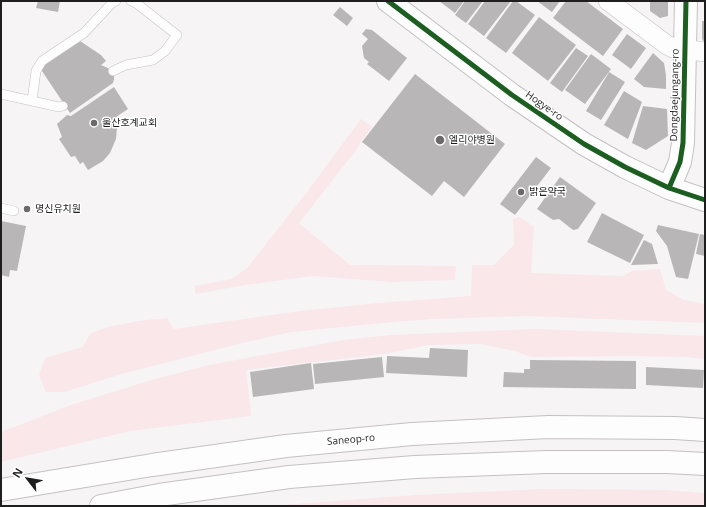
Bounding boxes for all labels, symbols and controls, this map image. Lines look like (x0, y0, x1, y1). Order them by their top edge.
street label: Dongdaejungang-ro (668, 49, 682, 141)
street label: Hogye-ro (523, 89, 565, 123)
place label: 울산호계교회 (102, 117, 157, 129)
marker: 울산호계교회 (89, 118, 99, 128)
marker: 엘리야병원 (434, 134, 446, 146)
place label: 엘리야병원 (449, 134, 495, 146)
place label: 밝은약국 (529, 186, 566, 198)
marker: 밝은약국 (516, 187, 526, 197)
place label: 명신유치원 (35, 203, 81, 215)
marker: 명신유치원 (22, 204, 32, 214)
street label: Saneop-ro (326, 432, 376, 448)
north arrow (8, 459, 48, 499)
text: N (9, 465, 26, 480)

